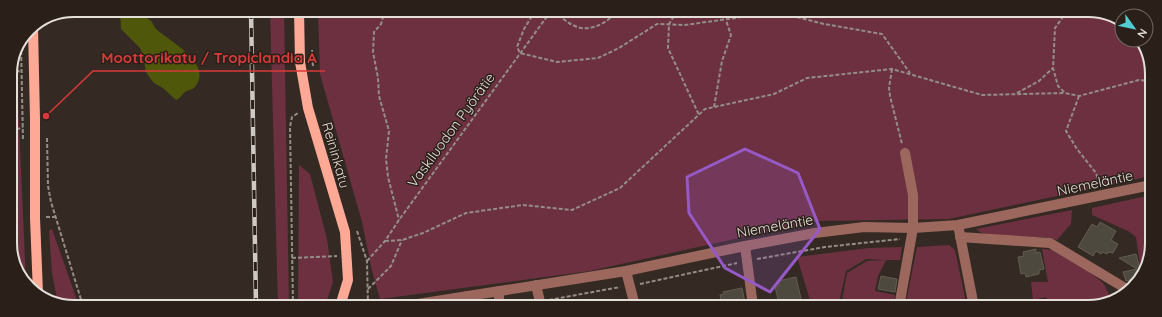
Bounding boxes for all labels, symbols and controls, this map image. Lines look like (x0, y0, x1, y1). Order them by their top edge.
north arrow (1114, 8, 1154, 48)
text: N (1134, 26, 1150, 41)
callout: Moottorikatu / Tropiclandia A (93, 44, 325, 71)
text: Moottorikatu / Tropiclandia A (101, 48, 317, 67)
street label: Vaskiluodon Pyörätie (403, 69, 499, 191)
street label: Reininkatu (318, 120, 354, 190)
street label: Niemeläntie (1055, 166, 1135, 200)
street label: Niemeläntie (735, 210, 815, 242)

